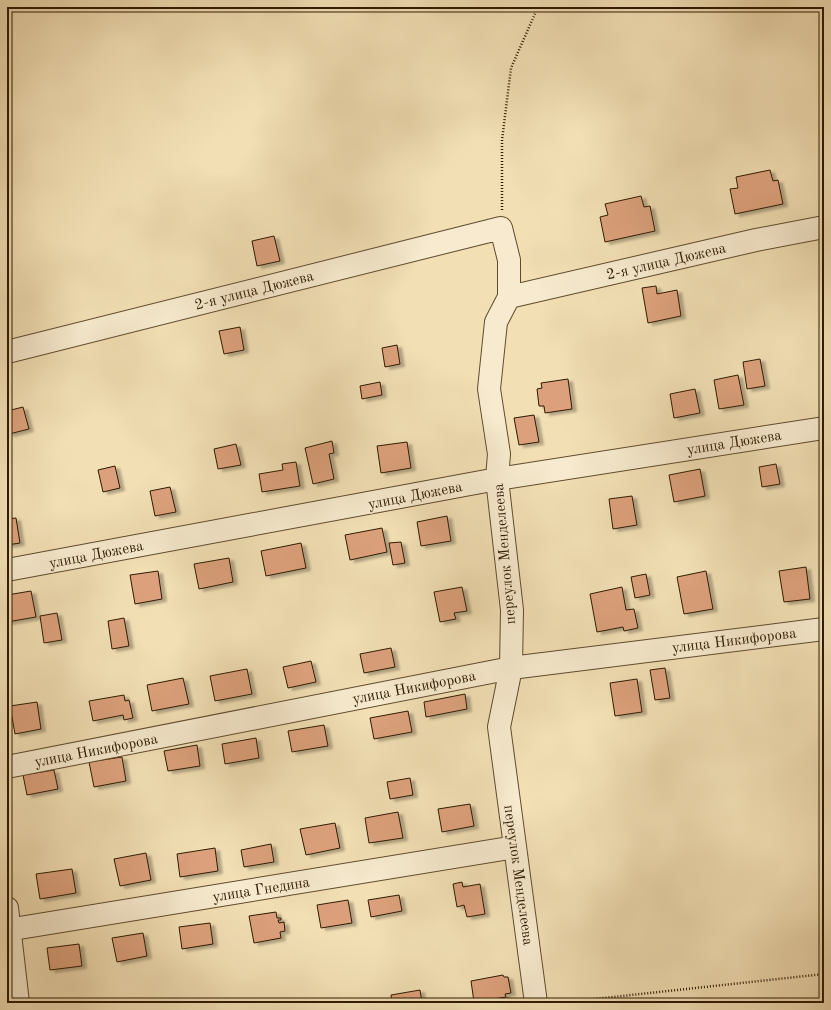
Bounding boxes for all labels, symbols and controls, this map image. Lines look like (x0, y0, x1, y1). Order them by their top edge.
street label: 2-я улица Дюжева (605, 241, 728, 284)
street label: 2-я улица Дюжева (193, 269, 316, 314)
street label: улица Дюжева (686, 428, 783, 458)
street label: улица Дюжева (367, 480, 464, 513)
street label: переулок Менделеева (492, 482, 519, 625)
street label: улица Дюжева (48, 539, 145, 572)
street label: улица Никифорова (671, 626, 798, 657)
street label: улица Никифорова (351, 669, 478, 708)
street label: улица Никифорова (33, 732, 160, 771)
street label: переулок Менделеева (500, 804, 535, 947)
street label: улица Гнедина (211, 875, 312, 906)

